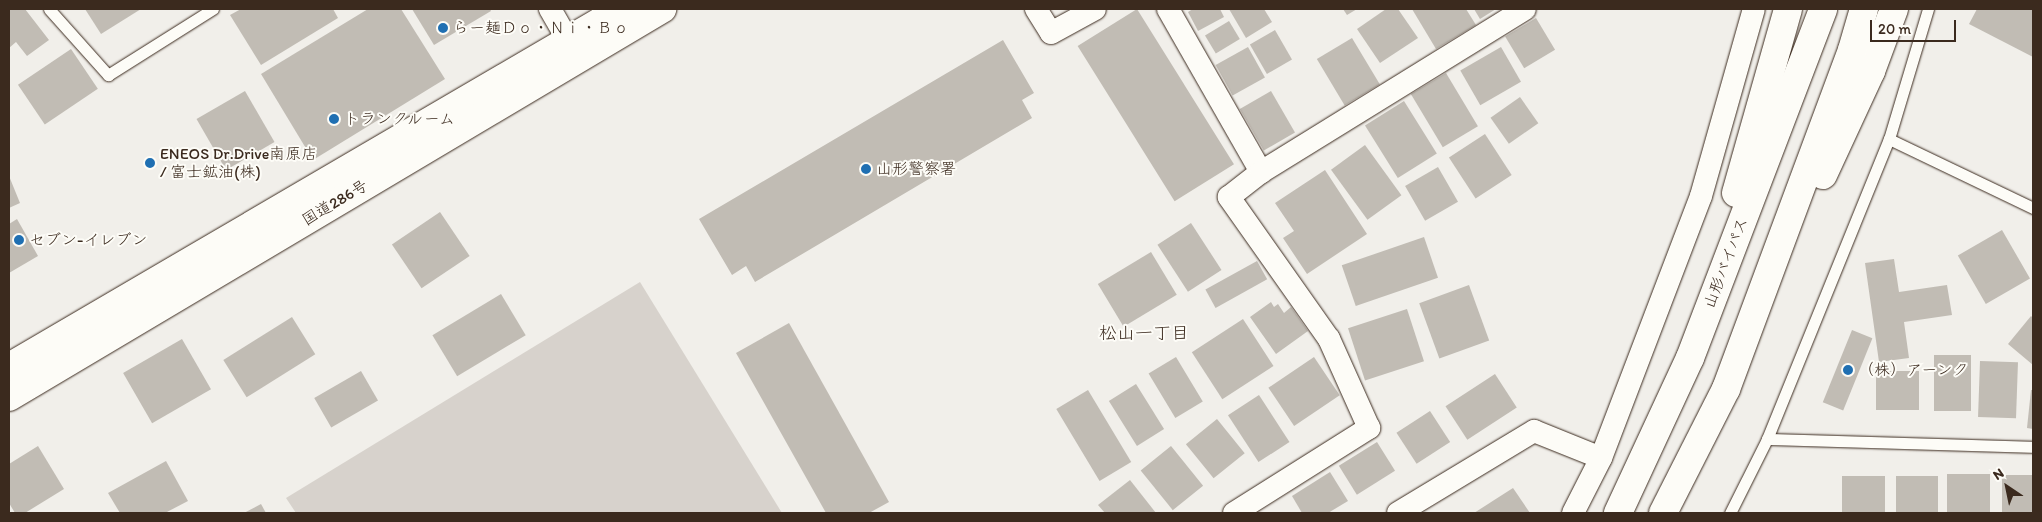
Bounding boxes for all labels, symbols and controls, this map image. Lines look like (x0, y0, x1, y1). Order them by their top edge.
scale bar (1872, 10, 1958, 42)
place label: らー麺Ｄｏ・Ｎｉ・Ｂｏ (453, 18, 629, 38)
text: 20 m (1878, 20, 1911, 38)
marker: らー麺Ｄｏ・Ｎｉ・Ｂｏ (437, 22, 449, 34)
place label: トランクルーム (344, 109, 457, 129)
marker: トランクルーム (328, 113, 340, 125)
place label: ENEOS Dr.Drive南原店 / 富士鉱油(株) (160, 144, 317, 182)
marker: ENEOS Dr.Drive南原店 / 富士鉱油(株) (144, 157, 156, 169)
place label: 山形警察署 (876, 159, 956, 179)
marker: 山形警察署 (860, 163, 872, 175)
street label: 国道286号 (298, 176, 372, 230)
street label: 山形バイパス (1700, 215, 1752, 311)
place label: セブン-イレブン (29, 230, 147, 250)
marker: セブン-イレブン (13, 234, 25, 246)
district label: 松山一丁目 (1099, 322, 1189, 344)
place label: （株）アーンク (1858, 360, 1969, 380)
marker: （株）アーンク (1842, 364, 1854, 376)
north arrow (1982, 462, 2032, 512)
text: N (1990, 464, 2007, 484)

